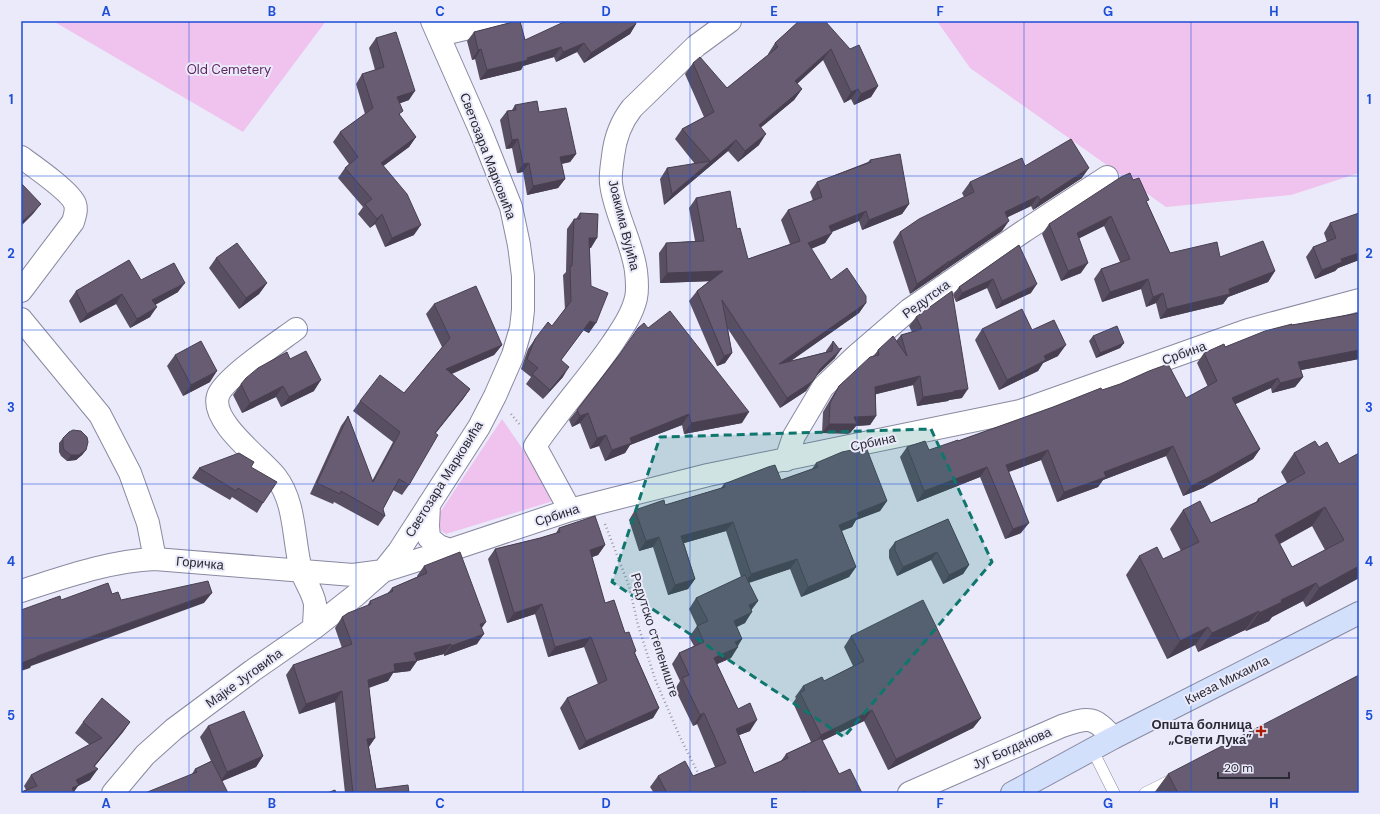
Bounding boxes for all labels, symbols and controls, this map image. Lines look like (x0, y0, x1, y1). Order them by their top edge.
text: A (101, 3, 111, 20)
text: B (268, 3, 276, 20)
text: C (435, 3, 445, 20)
text: D (601, 3, 611, 20)
text: E (770, 3, 778, 20)
text: F (936, 3, 944, 20)
text: G (1103, 3, 1113, 20)
text: H (1269, 3, 1279, 20)
park label: Old Cemetery (187, 61, 271, 78)
street label: Светозара Марковића (456, 90, 520, 222)
text: 1 (9, 91, 13, 108)
text: 1 (1367, 91, 1371, 108)
street label: Јоакима Вујића (604, 178, 644, 273)
text: 2 (7, 245, 15, 262)
text: 2 (1365, 245, 1373, 262)
street label: Редутска (899, 276, 954, 322)
street label: Србина (1160, 337, 1209, 369)
text: 3 (7, 399, 15, 416)
text: 3 (1365, 399, 1373, 416)
street label: Светозара Марковића (401, 417, 487, 540)
street label: Србина (849, 429, 898, 455)
street label: Србина (533, 500, 582, 530)
street label: Горичка (175, 552, 225, 574)
text: 4 (7, 553, 15, 570)
text: 4 (1365, 553, 1373, 570)
street label: Редутско степениште (627, 571, 683, 699)
street label: Мајке Југовића (202, 644, 286, 712)
street label: Кнеза Михаила (1182, 651, 1273, 708)
text: 5 (7, 707, 15, 724)
text: 5 (1365, 707, 1373, 724)
place label: Општа болница „Свети Лука” (1151, 716, 1253, 748)
street label: Југ Богданова (970, 723, 1055, 773)
marker: Општа болница „Свети Лука” (1255, 725, 1267, 737)
scale bar (1218, 754, 1289, 780)
text: 20 m (1224, 760, 1253, 776)
text: A (101, 795, 111, 812)
text: B (268, 795, 276, 812)
text: C (435, 795, 445, 812)
text: D (601, 795, 611, 812)
text: E (770, 795, 778, 812)
text: F (936, 795, 944, 812)
text: G (1103, 795, 1113, 812)
text: H (1269, 795, 1279, 812)

